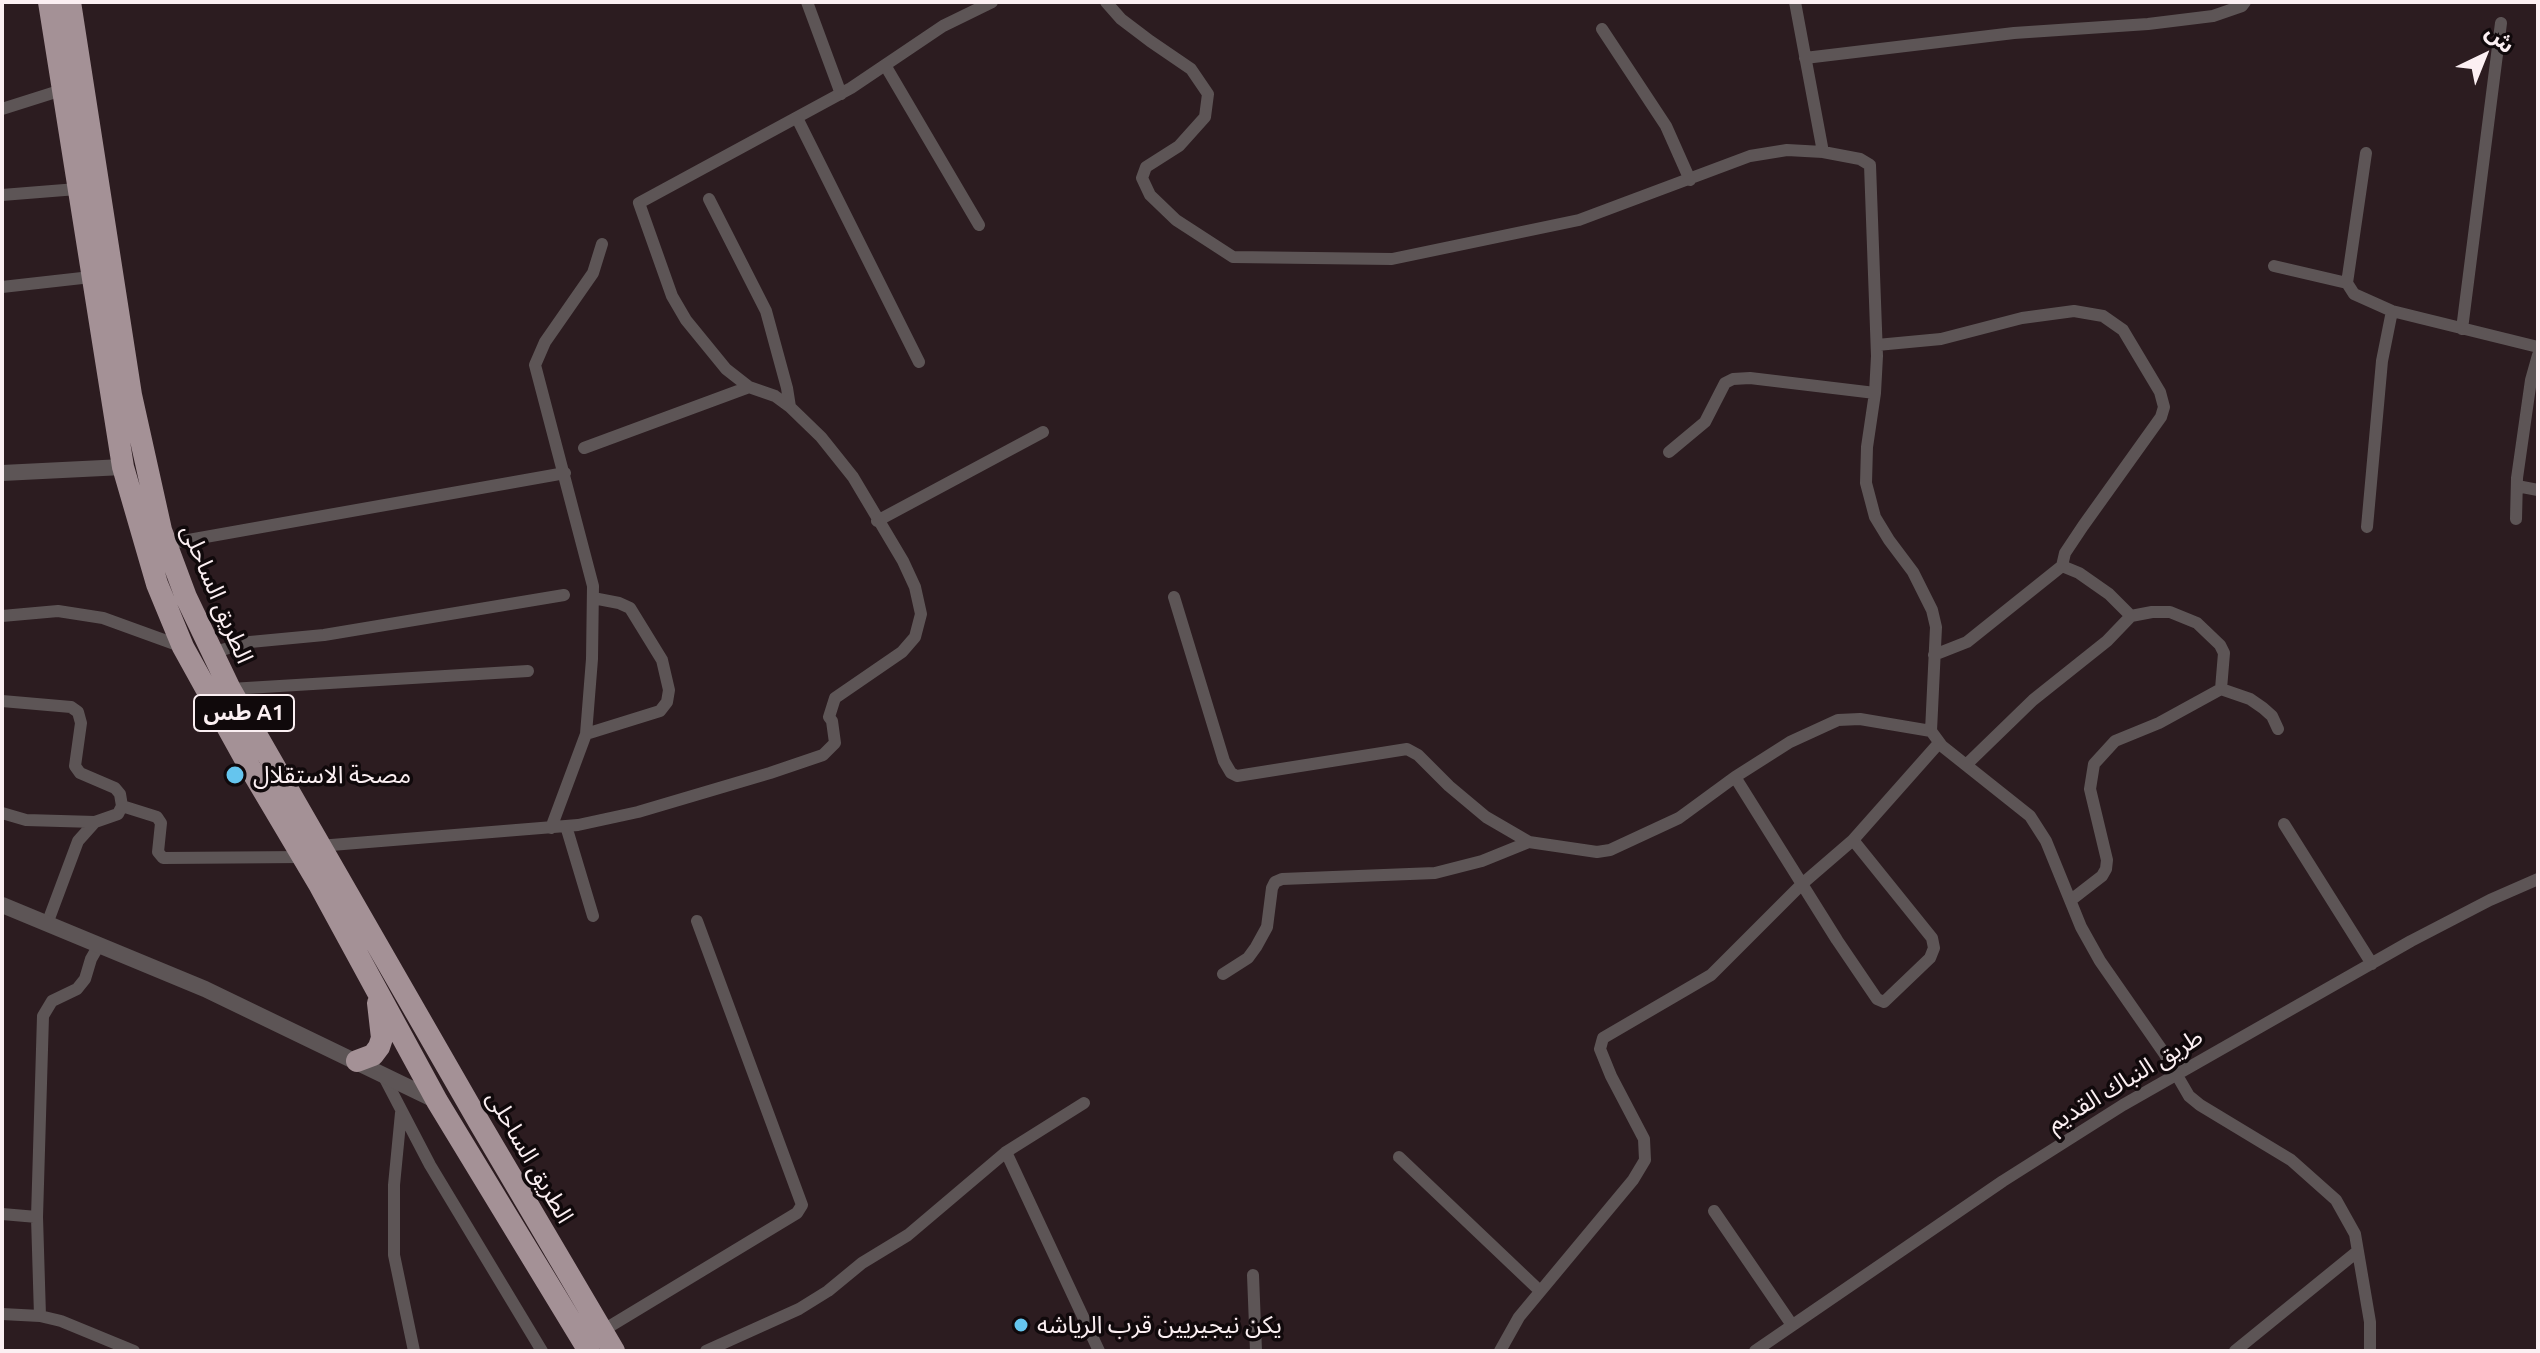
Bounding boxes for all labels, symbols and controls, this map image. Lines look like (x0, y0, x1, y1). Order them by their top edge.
north arrow (2444, 16, 2524, 96)
text: ش (2481, 19, 2520, 57)
street label: الطريق الساحلى (175, 520, 259, 668)
road number: طس A1 (194, 695, 294, 731)
place label: مصحة الاستقلال (253, 761, 411, 789)
marker: مصحة الاستقلال (224, 764, 246, 786)
street label: طريق النباك القديم (2042, 1022, 2208, 1138)
street label: الطريق الساحلى (480, 1086, 580, 1228)
place label: يكن نيجيريين قرب الرياشه (1037, 1311, 1282, 1339)
marker: يكن نيجيريين قرب الرياشه (1012, 1316, 1030, 1334)

